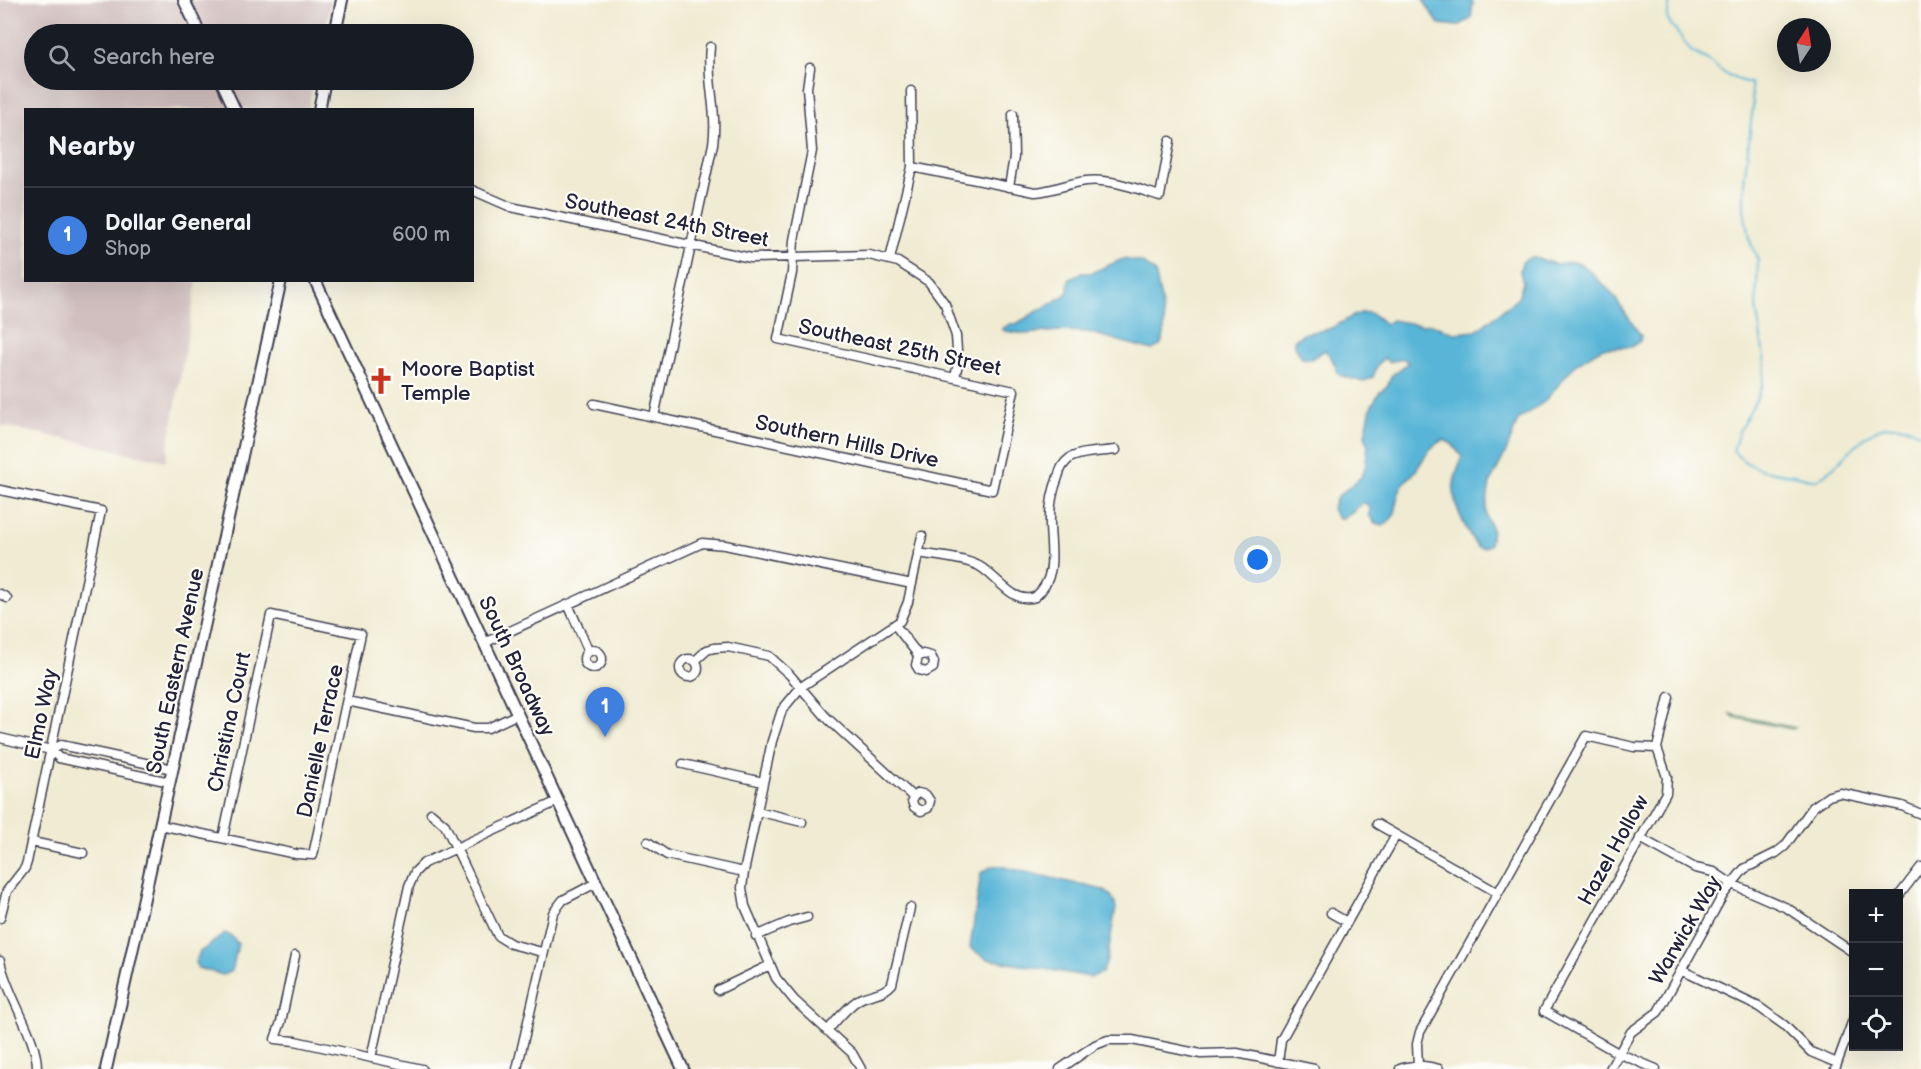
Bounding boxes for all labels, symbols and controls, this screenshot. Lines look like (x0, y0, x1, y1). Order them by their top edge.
north arrow (1777, 18, 1831, 72)
search box (24, 24, 474, 90)
icon: search (45, 41, 78, 74)
text: Search here (93, 44, 215, 71)
text: Nearby (48, 132, 135, 163)
street label: Southeast 24th Street (563, 188, 771, 253)
text: Dollar General (105, 210, 251, 237)
text: 1 (63, 223, 72, 247)
text: 600 m (392, 223, 450, 247)
text: Shop (105, 237, 151, 261)
street label: Southeast 25th Street (796, 314, 1004, 381)
place label: Moore Baptist Temple (401, 357, 535, 406)
church icon: Moore Baptist Temple (366, 366, 396, 396)
street label: Southern Hills Drive (753, 410, 941, 473)
your location (1243, 545, 1272, 574)
street label: South Eastern Avenue (141, 566, 210, 776)
street label: South Broadway (473, 592, 560, 741)
street label: Christina Court (202, 649, 257, 795)
street label: Danielle Terrace (292, 662, 349, 820)
street label: Elmo Way (20, 666, 63, 762)
pin: 1 (586, 688, 624, 737)
street label: Hazel Hollow (1573, 791, 1654, 910)
street label: Warwick Way (1644, 871, 1727, 989)
map controls (1849, 889, 1903, 1051)
button: + (1849, 889, 1903, 943)
button: − (1849, 943, 1903, 997)
button: locate (1849, 997, 1903, 1051)

